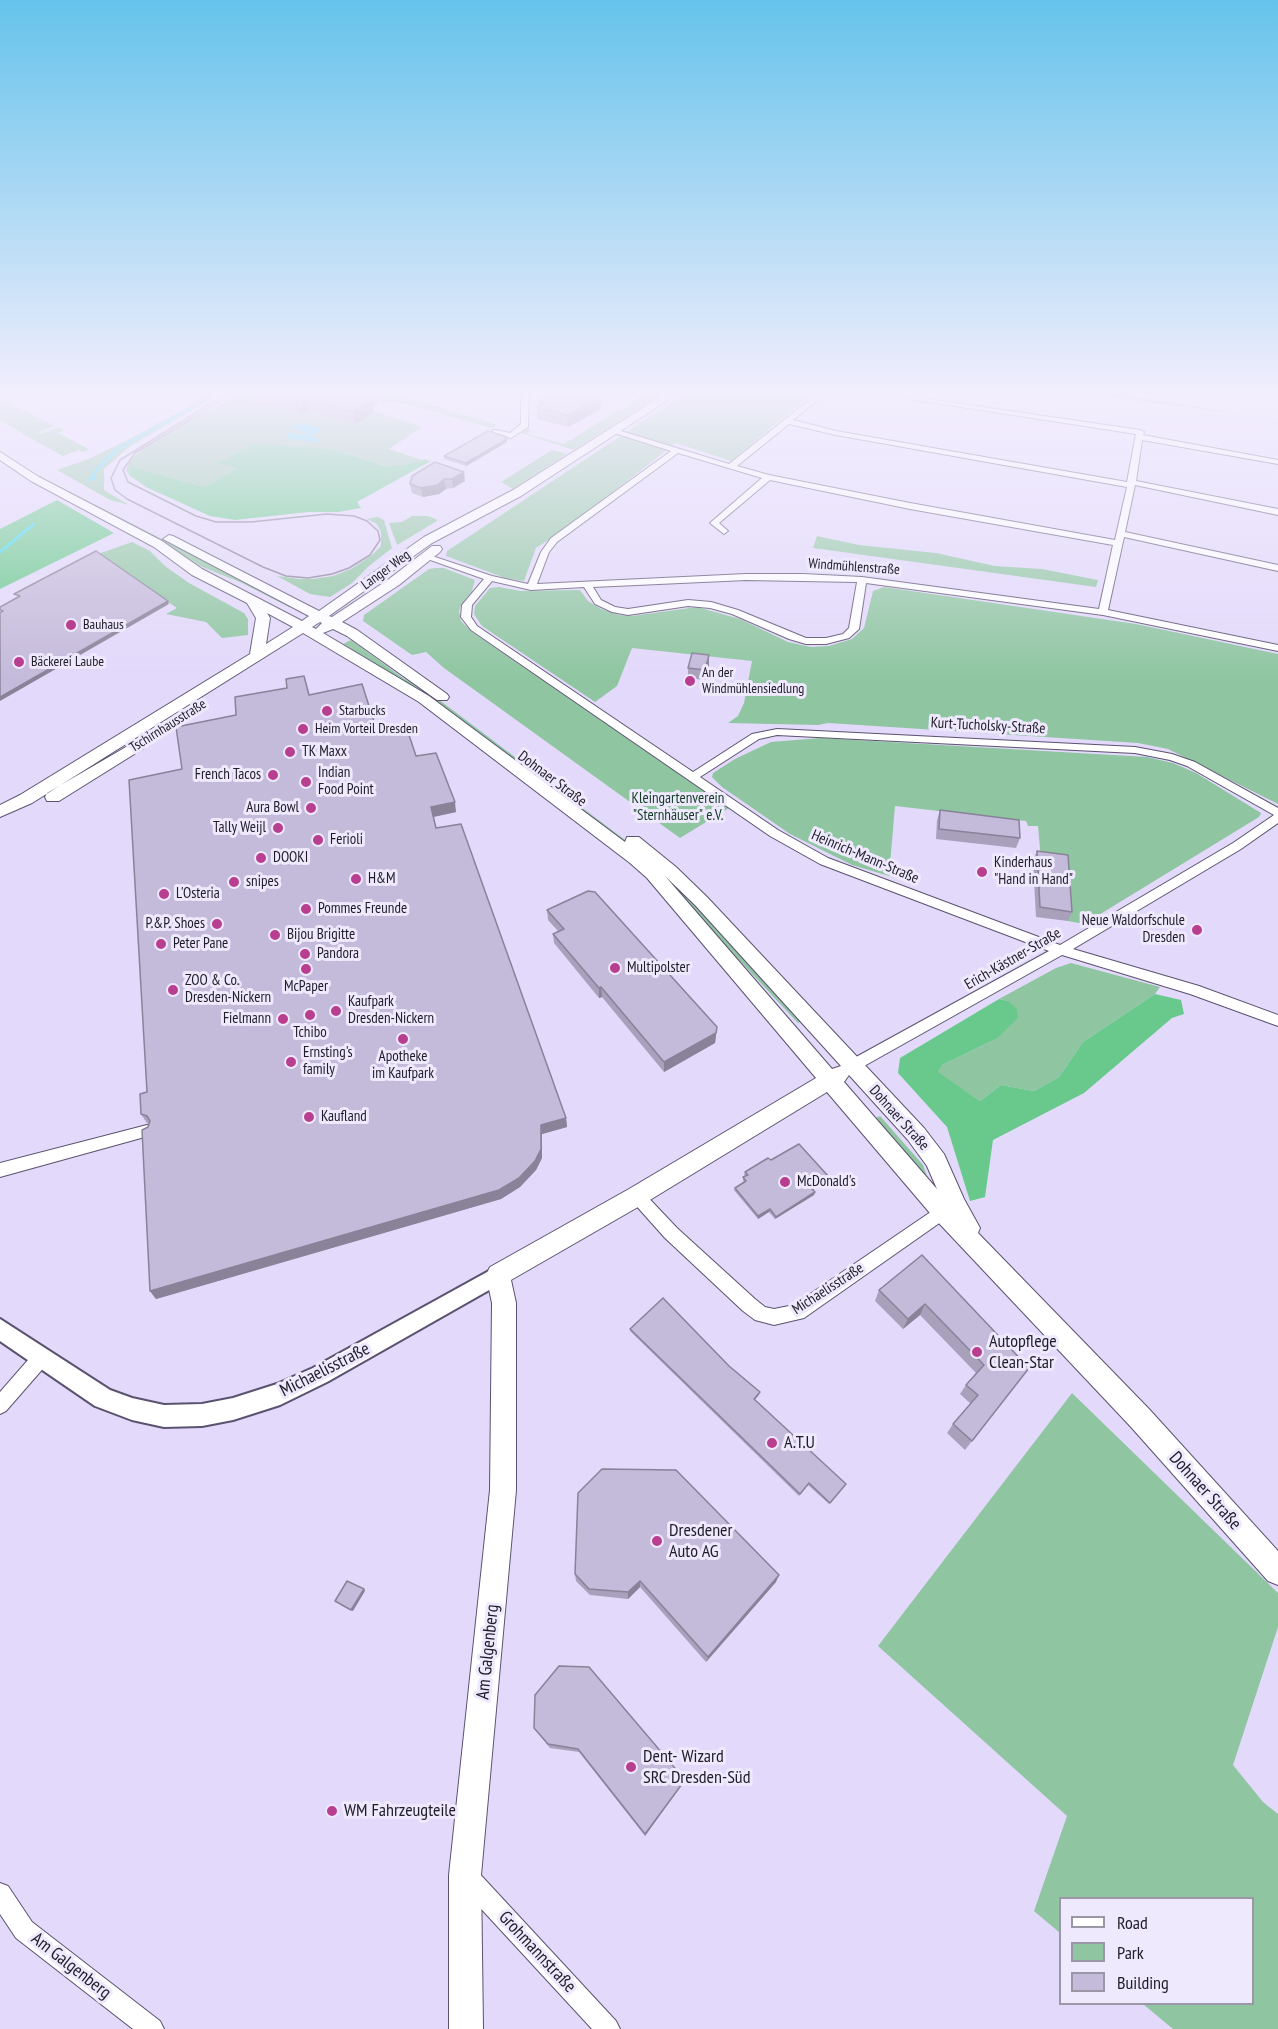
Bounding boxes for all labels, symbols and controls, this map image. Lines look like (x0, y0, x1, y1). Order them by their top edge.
street label: Langer Weg (358, 547, 414, 593)
street label: Windmühlenstraße (808, 555, 900, 579)
place label: Bauhaus (83, 617, 124, 633)
marker: Bauhaus (64, 618, 78, 632)
place label: Bäckerei Laube (31, 654, 104, 670)
marker: Bäckerei Laube (12, 655, 26, 669)
place label: An der Windmühlensiedlung (702, 665, 804, 698)
marker: An der Windmühlensiedlung (683, 674, 697, 688)
street label: Tschirnhausstraße (127, 696, 209, 756)
place label: Starbucks (339, 703, 386, 719)
marker: Starbucks (320, 704, 334, 718)
street label: Kurt-Tucholsky-Straße (930, 714, 1046, 738)
place label: Heim Vorteil Dresden (315, 721, 418, 737)
marker: Heim Vorteil Dresden (296, 722, 310, 736)
place label: TK Maxx (302, 743, 347, 761)
marker: TK Maxx (283, 745, 297, 759)
street label: Dohnaer Straße (514, 747, 590, 811)
place label: Indian Food Point (318, 764, 374, 799)
place label: French Tacos (195, 766, 261, 784)
marker: French Tacos (266, 768, 280, 782)
marker: Indian Food Point (299, 775, 313, 789)
park label: Kleingartenverein "Sternhäuser" e.V. (632, 790, 724, 825)
place label: Aura Bowl (246, 799, 299, 817)
marker: Aura Bowl (304, 801, 318, 815)
place label: Tally Weijl (213, 819, 266, 837)
marker: Tally Weijl (271, 821, 285, 835)
street label: Heinrich-Mann-Straße (809, 826, 921, 888)
place label: Ferioli (330, 831, 363, 849)
marker: Ferioli (311, 833, 325, 847)
place label: DOOKI (273, 849, 308, 867)
marker: DOOKI (254, 851, 268, 865)
place label: Kinderhaus "Hand in Hand" (994, 854, 1073, 889)
marker: Kinderhaus "Hand in Hand" (975, 865, 989, 879)
place label: H&M (368, 870, 395, 888)
marker: H&M (349, 872, 363, 886)
place label: snipes (246, 873, 279, 891)
marker: snipes (227, 875, 241, 889)
place label: L'Osteria (176, 885, 220, 903)
marker: L'Osteria (157, 887, 171, 901)
place label: Pommes Freunde (318, 900, 407, 918)
marker: Pommes Freunde (299, 902, 313, 916)
place label: Neue Waldorfschule Dresden (1082, 912, 1185, 947)
place label: P.&P. Shoes (145, 915, 205, 933)
marker: P.&P. Shoes (210, 917, 224, 931)
marker: Neue Waldorfschule Dresden (1190, 923, 1204, 937)
street label: Erich-Kästner-Straße (962, 924, 1064, 994)
place label: Bijou Brigitte (287, 926, 355, 944)
marker: Bijou Brigitte (268, 928, 282, 942)
place label: Peter Pane (173, 935, 228, 953)
marker: Peter Pane (154, 937, 168, 951)
place label: Pandora (317, 945, 359, 963)
marker: Pandora (298, 947, 312, 961)
place label: Multipolster (627, 959, 690, 977)
marker: Multipolster (608, 961, 622, 975)
marker: McPaper (299, 962, 313, 976)
place label: ZOO & Co. Dresden-Nickern (185, 972, 271, 1007)
place label: McPaper (284, 978, 328, 996)
marker: ZOO & Co. Dresden-Nickern (166, 983, 180, 997)
place label: Kaufpark Dresden-Nickern (348, 993, 434, 1028)
marker: Kaufpark Dresden-Nickern (329, 1004, 343, 1018)
marker: Tchibo (303, 1008, 317, 1022)
place label: Fielmann (223, 1010, 271, 1028)
marker: Fielmann (276, 1012, 290, 1026)
place label: Tchibo (293, 1024, 327, 1042)
marker: Apotheke im Kaufpark (396, 1032, 410, 1046)
place label: Ernsting's family (303, 1044, 353, 1079)
place label: Apotheke im Kaufpark (372, 1048, 434, 1083)
marker: Ernsting's family (284, 1055, 298, 1069)
street label: Dohnaer Straße (865, 1082, 933, 1154)
place label: Kaufland (321, 1108, 367, 1126)
marker: Kaufland (302, 1110, 316, 1124)
place label: McDonald's (797, 1173, 856, 1191)
marker: McDonald's (778, 1175, 792, 1189)
street label: Michaelisstraße (789, 1259, 867, 1319)
place label: Autopflege Clean-Star (989, 1331, 1057, 1374)
street label: Michaelisstraße (276, 1338, 374, 1402)
marker: Autopflege Clean-Star (970, 1345, 984, 1359)
place label: A.T.U (784, 1432, 815, 1454)
marker: A.T.U (765, 1436, 779, 1450)
street label: Dohnaer Straße (1164, 1448, 1246, 1534)
place label: Dresdener Auto AG (669, 1520, 732, 1562)
marker: Dresdener Auto AG (650, 1534, 664, 1548)
street label: Am Galgenberg (472, 1603, 504, 1701)
place label: Dent- Wizard SRC Dresden-Süd (643, 1746, 750, 1788)
marker: Dent- Wizard SRC Dresden-Süd (624, 1760, 638, 1774)
place label: WM Fahrzeugteile (344, 1800, 456, 1822)
marker: WM Fahrzeugteile (325, 1804, 339, 1818)
legend (1059, 1897, 1254, 2005)
street label: Grohmannstraße (494, 1907, 580, 1997)
text: Road (1117, 1911, 1148, 1934)
street label: Am Galgenberg (27, 1928, 115, 2004)
text: Park (1117, 1941, 1144, 1964)
text: Building (1117, 1971, 1169, 1994)

